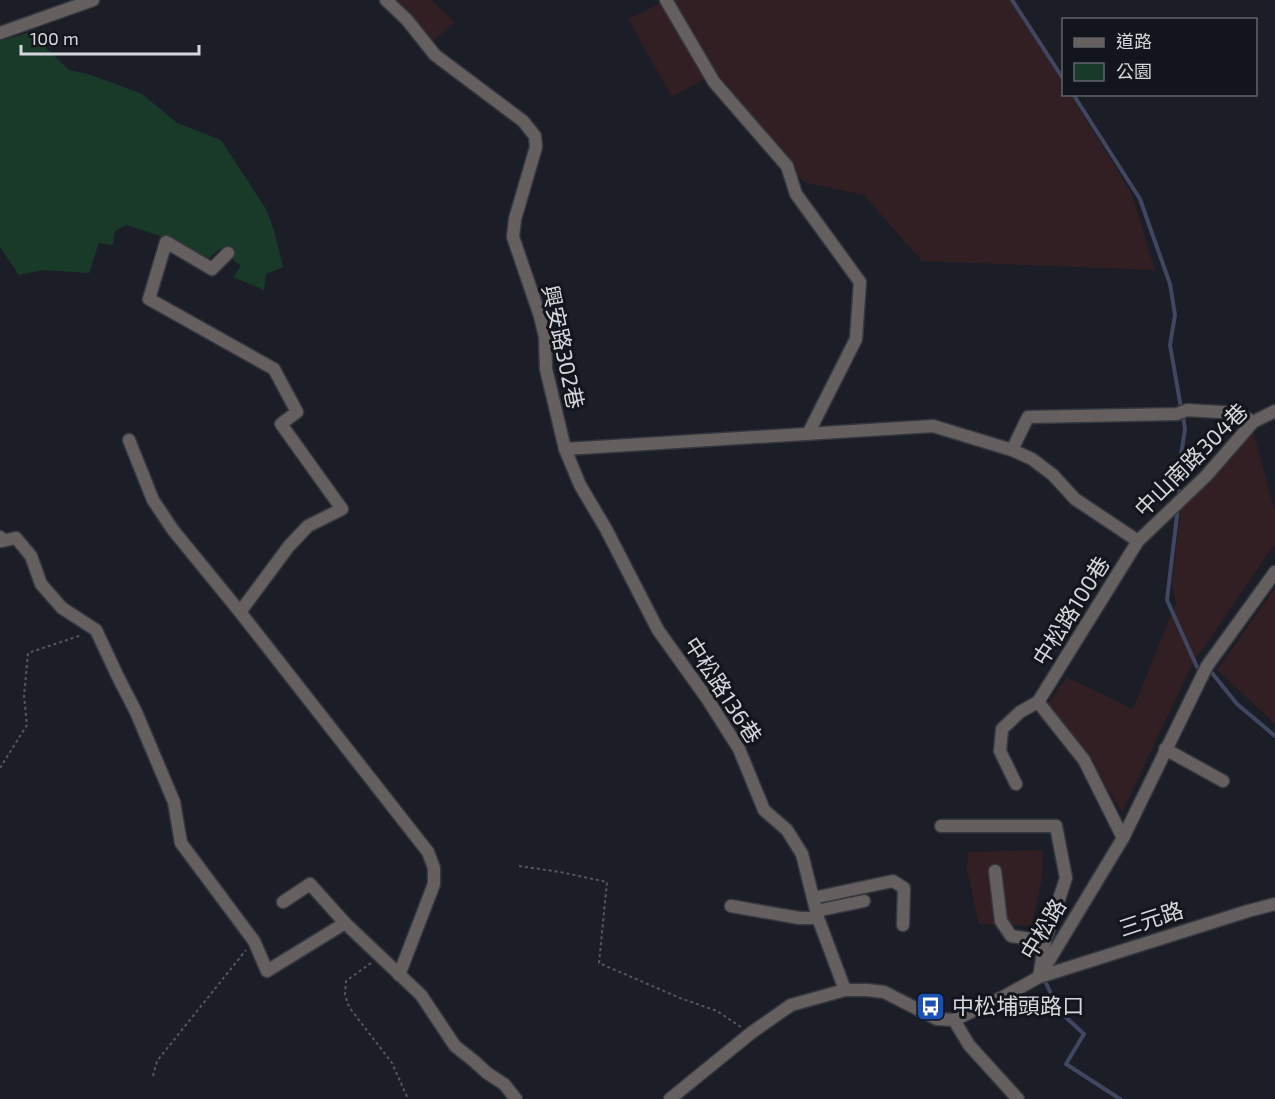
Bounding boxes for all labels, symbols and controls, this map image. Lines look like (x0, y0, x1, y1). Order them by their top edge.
scale bar (21, 18, 200, 56)
legend (1062, 18, 1257, 96)
text: 100 m (30, 27, 79, 49)
text: 道路 (1116, 30, 1152, 52)
text: 公園 (1116, 60, 1152, 82)
street label: 興安路302巷 (538, 283, 590, 411)
street label: 中山南路304巷 (1128, 397, 1252, 521)
street label: 中松路100巷 (1026, 551, 1114, 670)
street label: 中松路136巷 (680, 631, 768, 748)
street label: 中松路 (1014, 893, 1070, 963)
street label: 三元路 (1115, 895, 1186, 941)
bus stop icon: 中松埔頭路口 (915, 990, 947, 1022)
place label: 中松埔頭路口 (952, 992, 1084, 1018)

